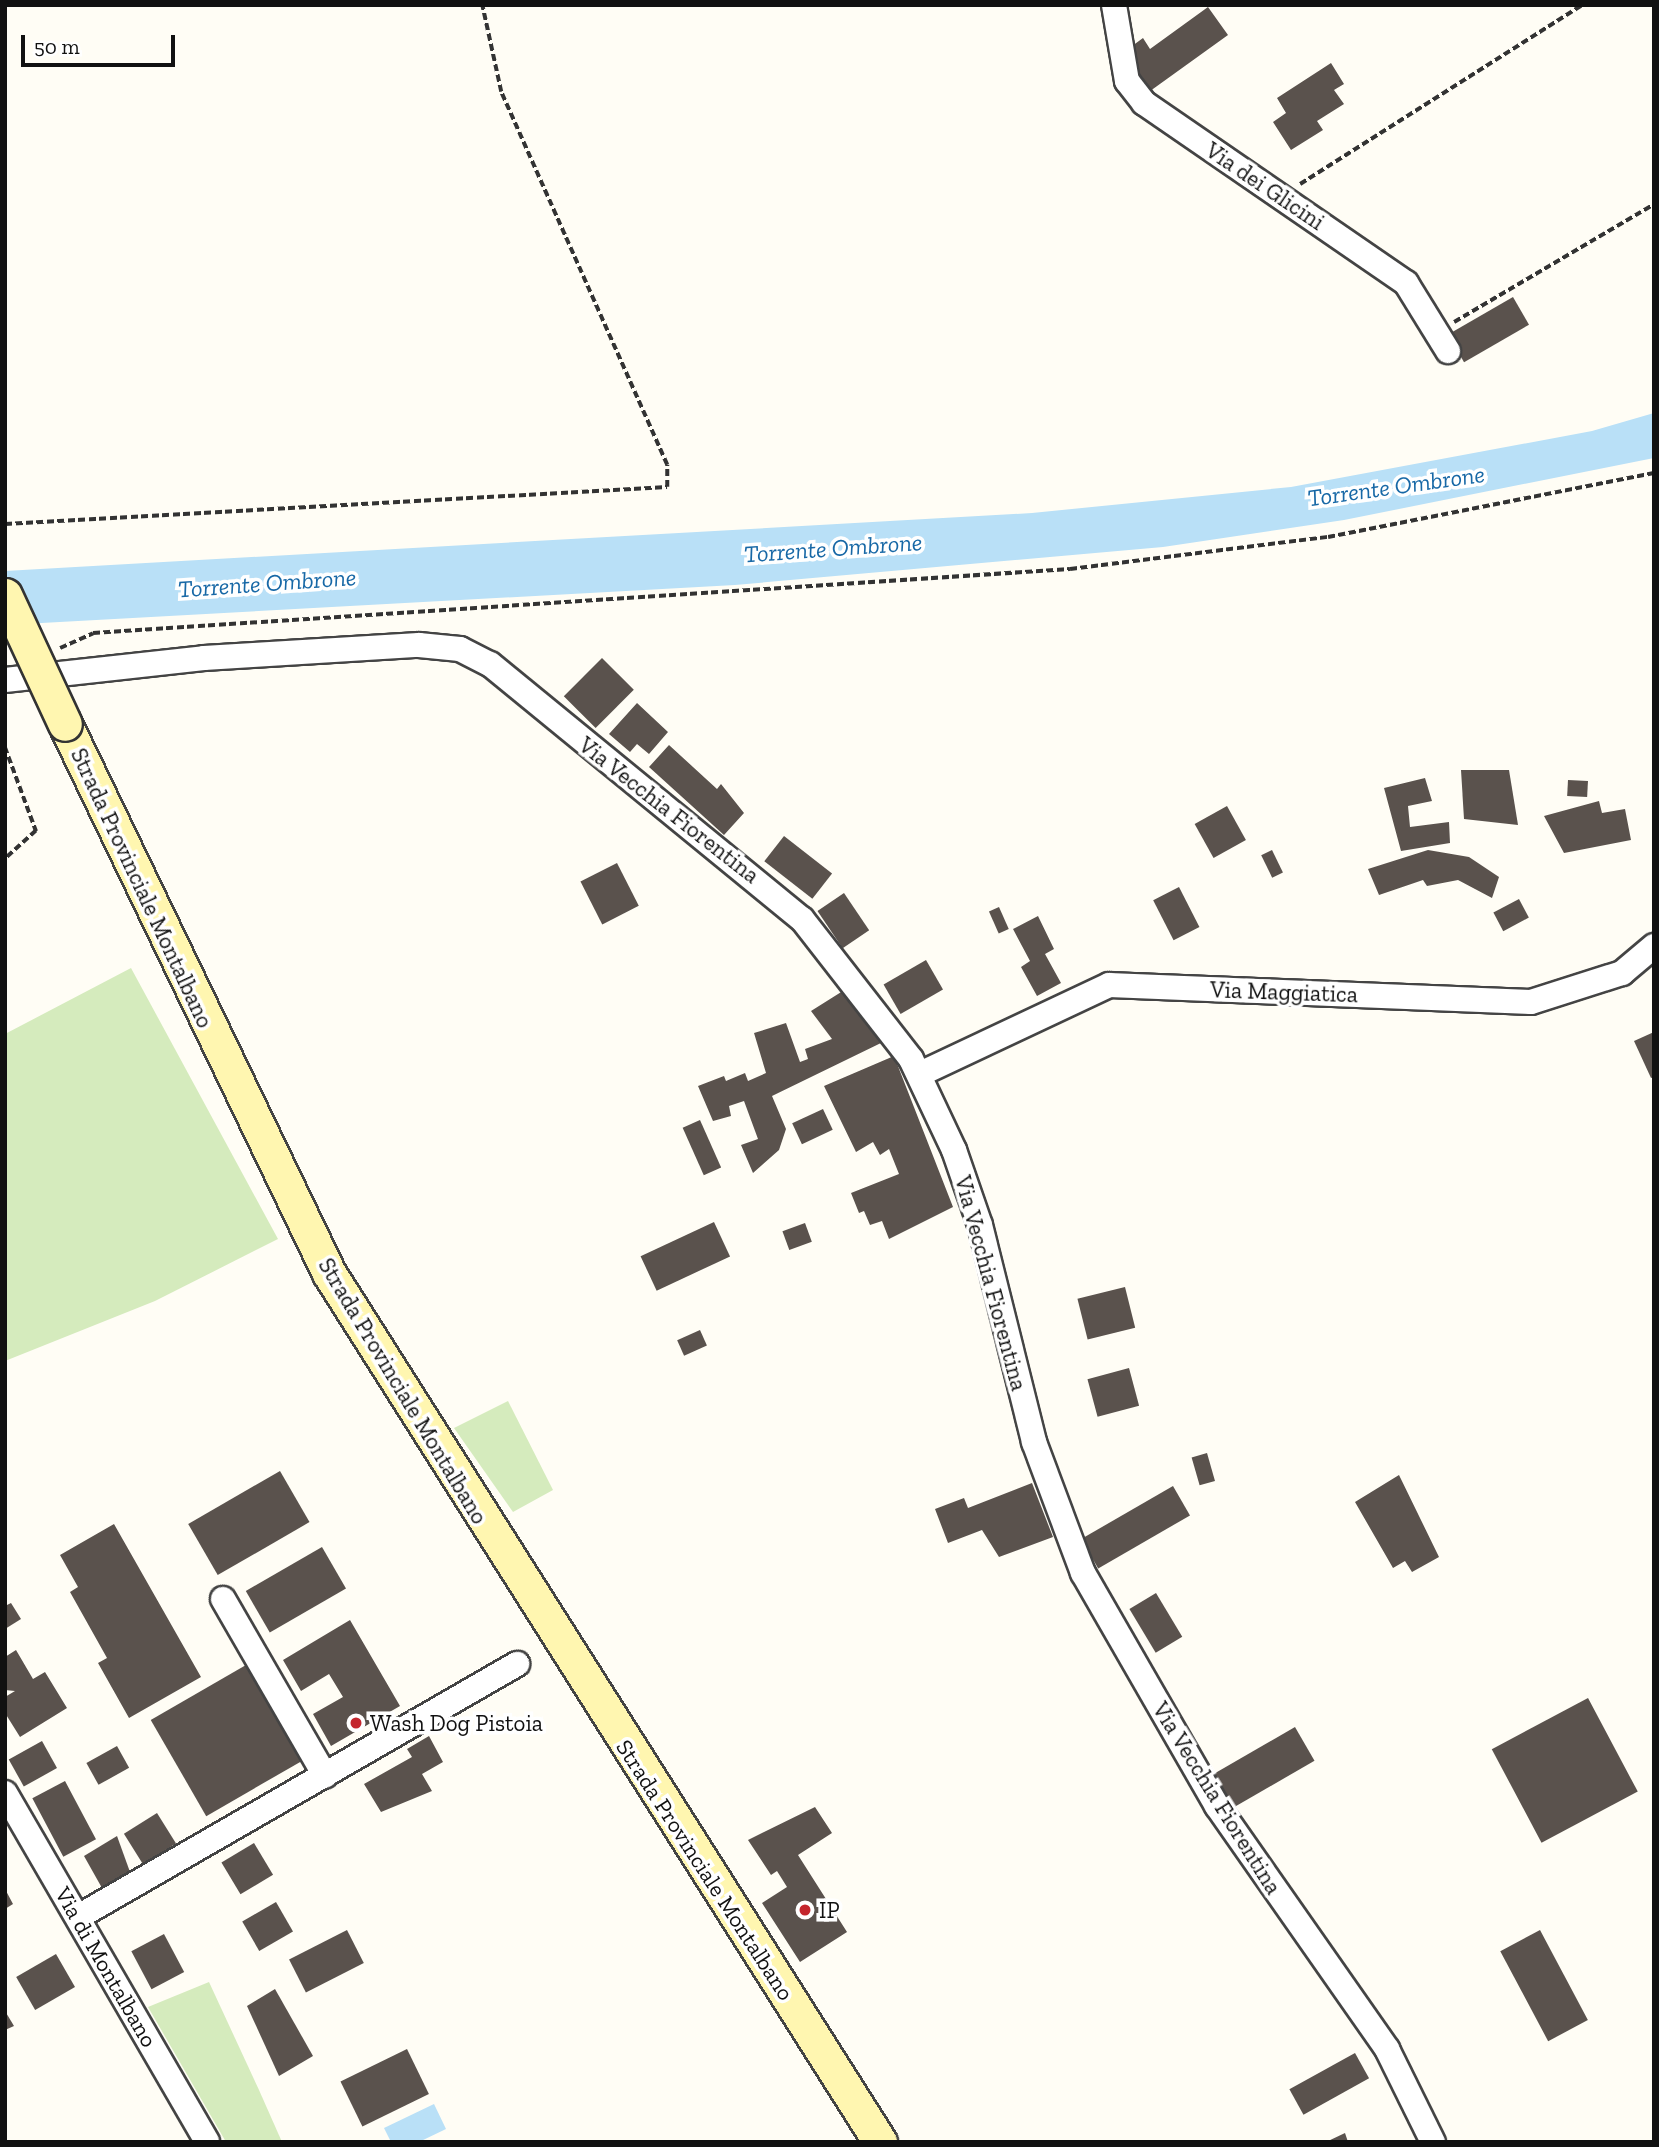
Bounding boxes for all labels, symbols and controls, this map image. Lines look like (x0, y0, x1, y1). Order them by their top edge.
scale bar (24, 21, 178, 65)
text: 50 m (34, 34, 80, 59)
street label: Via dei Glicini (1200, 136, 1330, 236)
water label: Torrente Ombrone (1306, 459, 1486, 513)
water label: Torrente Ombrone (743, 527, 923, 569)
water label: Torrente Ombrone (177, 562, 357, 604)
street label: Via Vecchia Fiorentina (573, 731, 765, 889)
street label: Strada Provinciale Montalbano (65, 744, 219, 1032)
street label: Via Maggiatica (1210, 976, 1358, 1008)
street label: Via Vecchia Fiorentina (949, 1172, 1033, 1394)
street label: Strada Provinciale Montalbano (313, 1253, 493, 1529)
street label: Via Vecchia Fiorentina (1146, 1696, 1288, 1900)
place label: Wash Dog Pistoia (370, 1709, 543, 1737)
marker: Wash Dog Pistoia (348, 1715, 364, 1731)
street label: Strada Provinciale Montalbano (610, 1734, 800, 2006)
street label: Via di Montalbano (49, 1882, 163, 2052)
place label: IP (819, 1896, 840, 1924)
marker: IP (797, 1902, 813, 1918)

